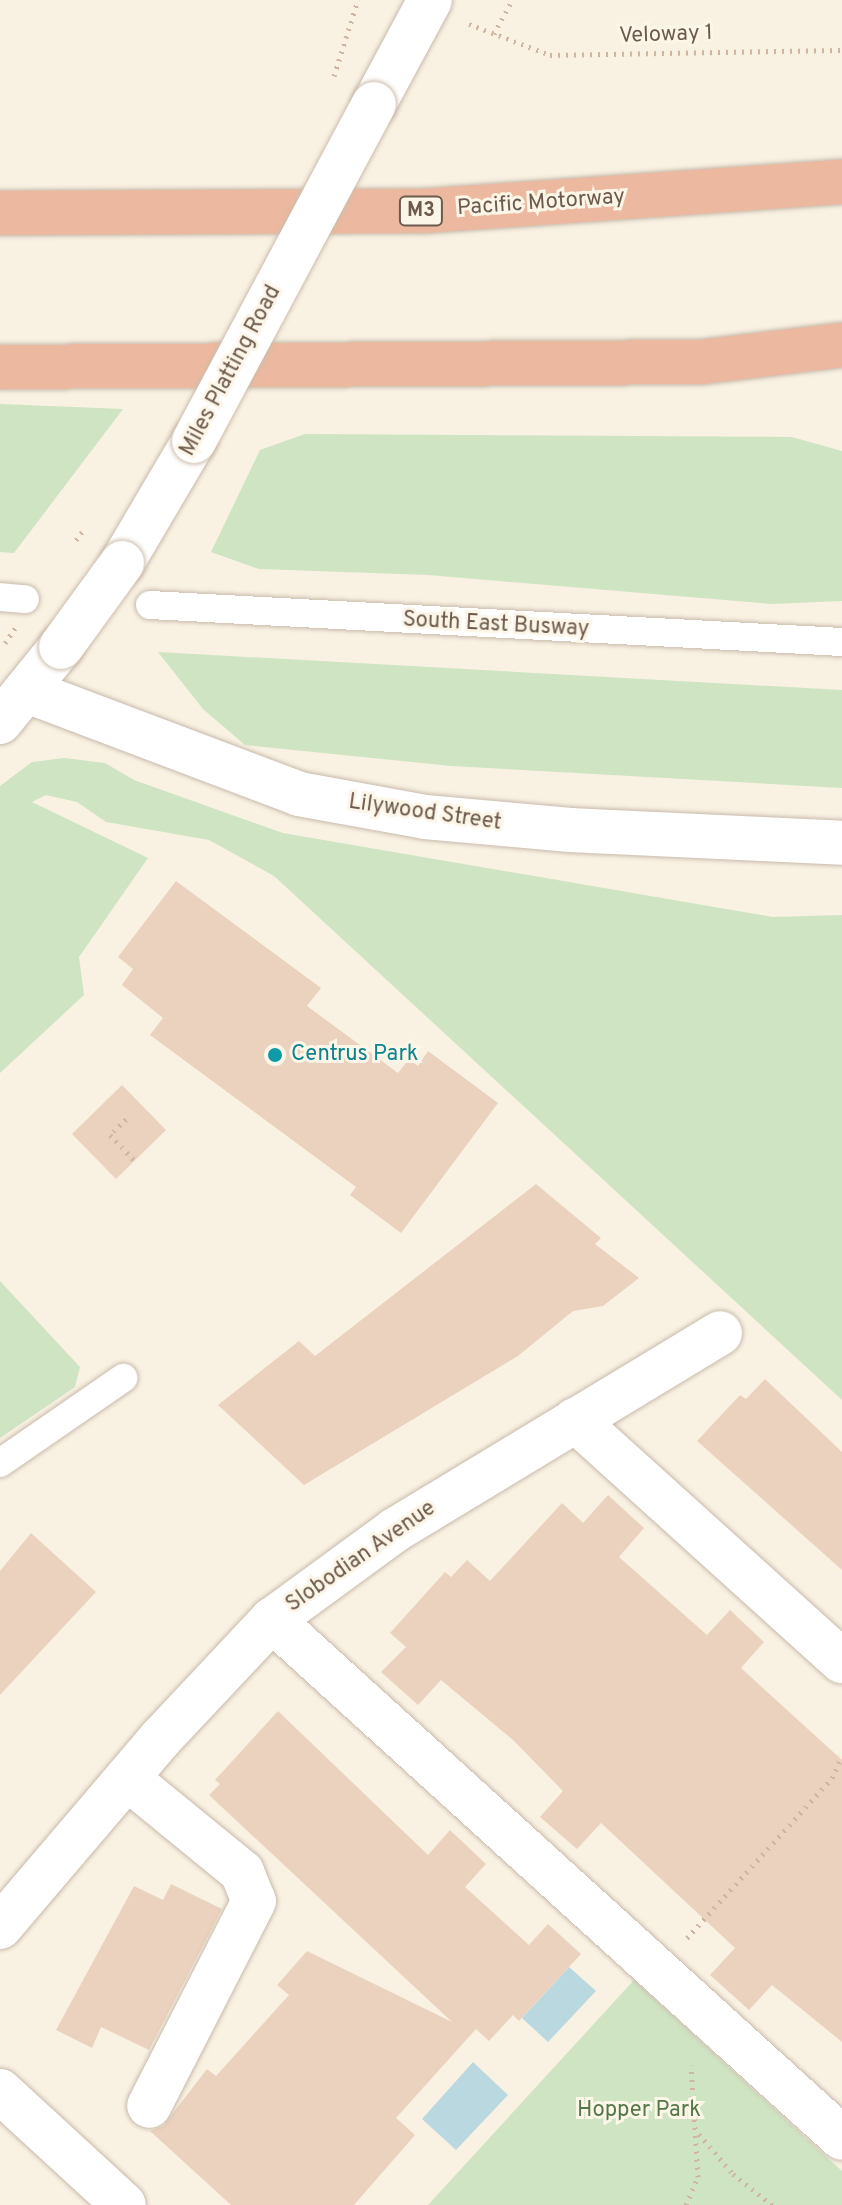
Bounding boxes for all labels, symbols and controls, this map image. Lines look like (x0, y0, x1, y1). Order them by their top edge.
street label: Veloway 1 (619, 20, 713, 50)
street label: Pacific Motorway (456, 184, 626, 222)
road number: M3 (397, 195, 445, 227)
street label: Miles Platting Road (175, 281, 287, 461)
street label: South East Busway (402, 607, 590, 643)
street label: Lilywood Street (347, 789, 503, 837)
place label: Centrus Park (291, 1042, 419, 1068)
marker: Centrus Park (266, 1046, 284, 1064)
street label: Slobodian Avenue (281, 1495, 441, 1619)
park label: Hopper Park (577, 2098, 701, 2124)

